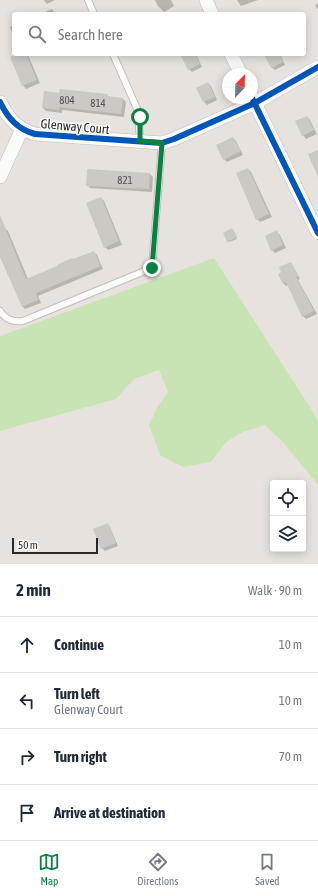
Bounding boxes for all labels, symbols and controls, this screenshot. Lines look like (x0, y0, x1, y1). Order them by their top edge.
search box (12, 12, 306, 56)
icon: search (26, 23, 48, 45)
text: Search here (58, 26, 123, 43)
north arrow (222, 68, 258, 104)
house number: 804 (59, 94, 75, 106)
house number: 814 (90, 97, 106, 109)
route start (131, 108, 149, 126)
street label: Glenway Court (40, 116, 110, 137)
house number: 821 (117, 174, 133, 186)
route end (143, 259, 161, 277)
map controls (270, 480, 306, 552)
button: locate (270, 480, 306, 516)
button: layers (270, 516, 306, 552)
scale bar (12, 536, 98, 555)
text: 50 m (18, 539, 38, 551)
text: 2 min (16, 580, 51, 600)
text: Walk · 90 m (248, 583, 302, 598)
icon: ahead (16, 634, 38, 656)
text: Continue (54, 636, 104, 653)
text: 10 m (279, 637, 302, 652)
text: Turn left (54, 685, 100, 702)
icon: left (16, 690, 38, 712)
text: 10 m (279, 693, 302, 708)
text: Glenway Court (54, 702, 123, 717)
icon: right (16, 746, 38, 768)
text: Turn right (54, 748, 107, 765)
text: 70 m (279, 749, 302, 764)
icon: arrive (16, 802, 38, 824)
text: Arrive at destination (54, 804, 165, 821)
tab: Map (38, 851, 60, 887)
tab: Directions (137, 851, 178, 887)
tab: Saved (255, 851, 280, 887)

